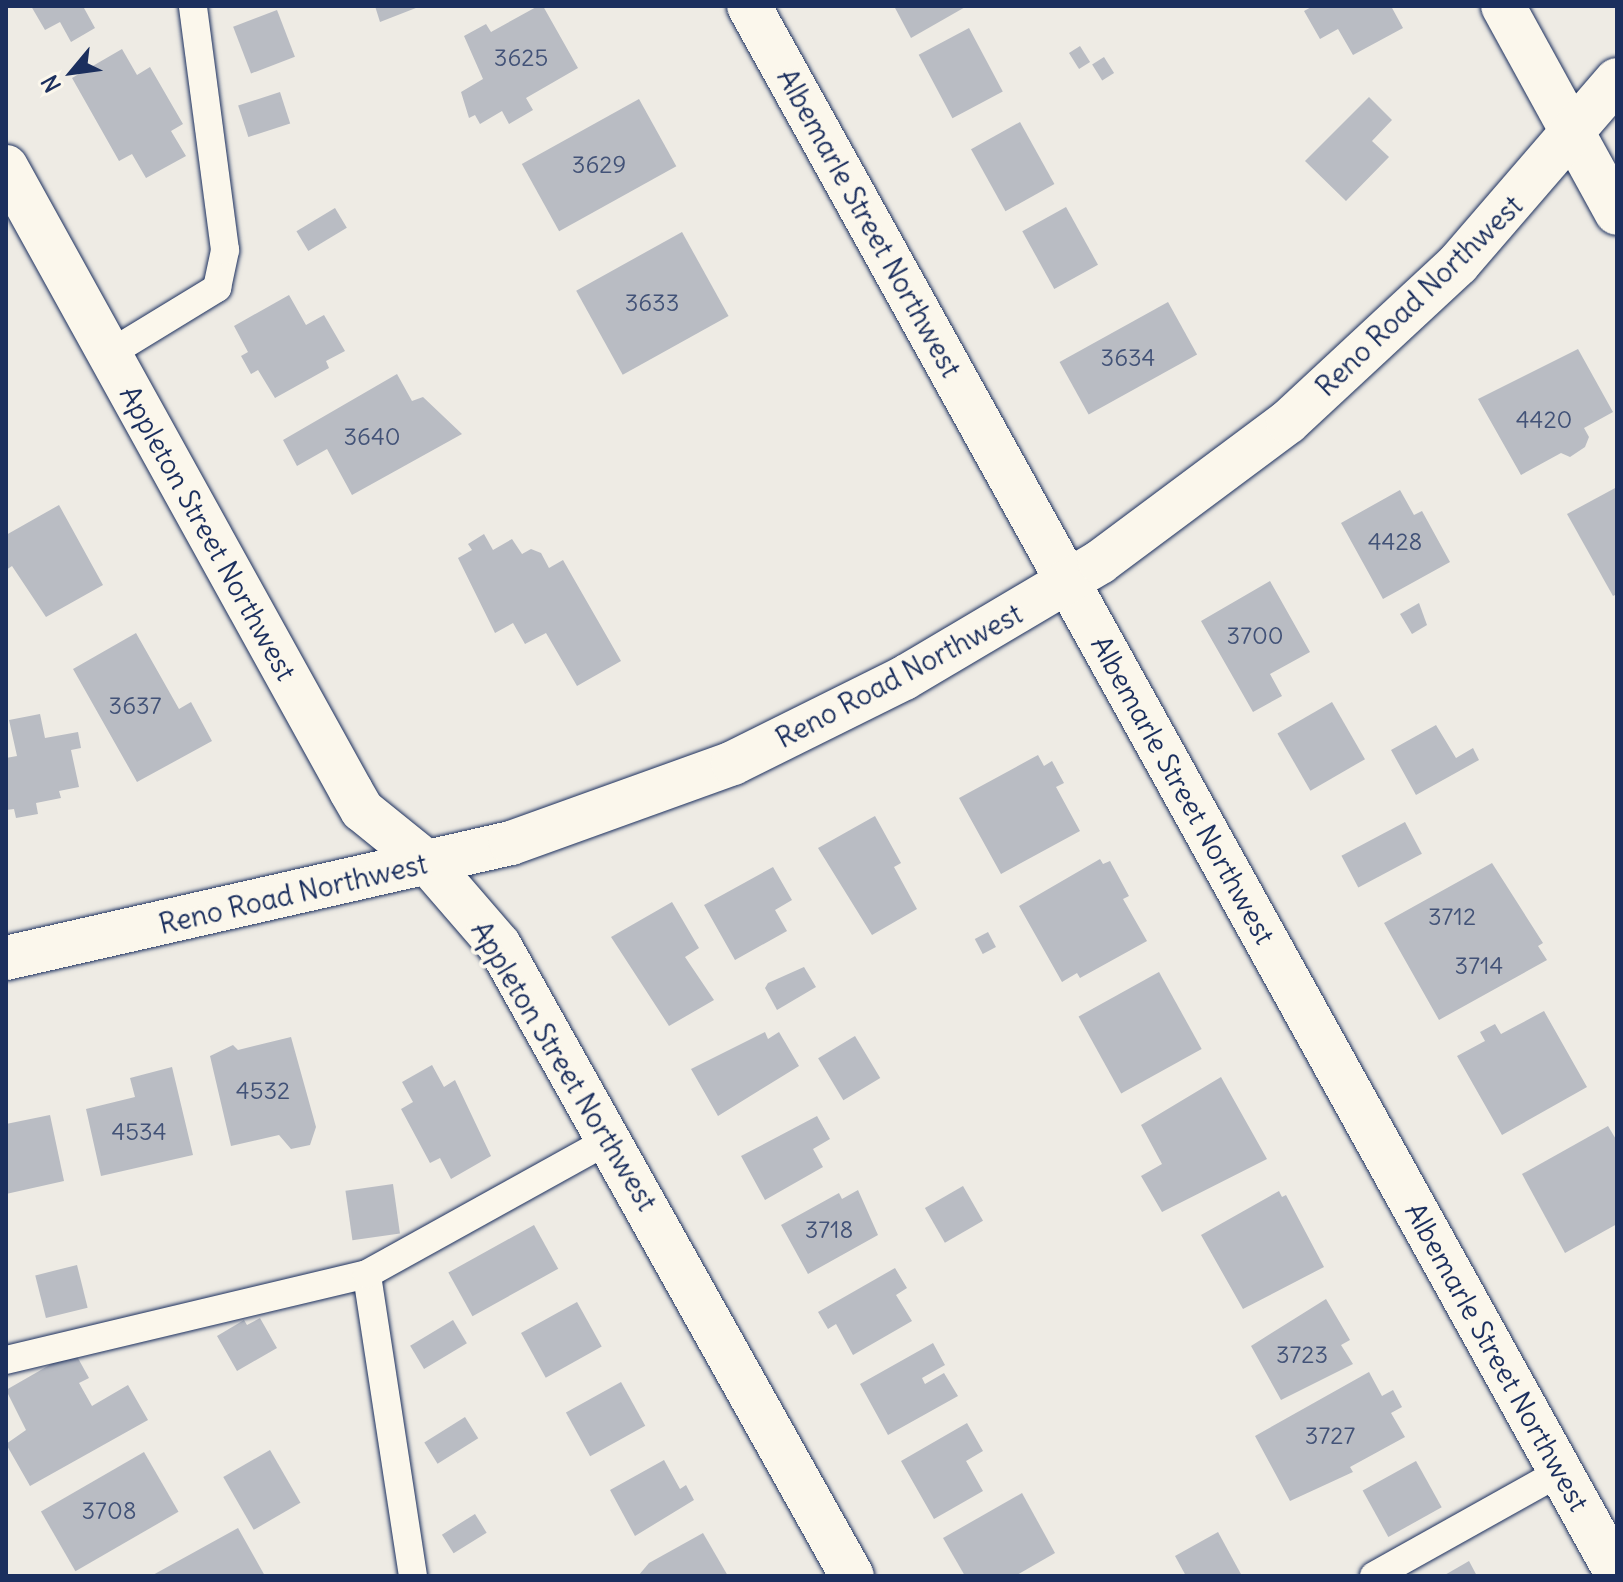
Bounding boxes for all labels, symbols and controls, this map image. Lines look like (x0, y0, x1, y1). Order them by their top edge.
north arrow (32, 32, 112, 112)
house number: 3625 (494, 44, 548, 72)
street label: Albemarle Street Northwest (770, 63, 968, 383)
text: N (35, 70, 67, 97)
house number: 3629 (572, 151, 626, 179)
street label: Reno Road Northwest (1309, 189, 1529, 403)
house number: 3633 (625, 289, 679, 317)
house number: 3634 (1101, 344, 1155, 372)
street label: Appleton Street Northwest (113, 380, 303, 686)
house number: 4420 (1516, 406, 1572, 434)
house number: 3640 (343, 423, 401, 451)
house number: 4428 (1368, 528, 1422, 556)
street label: Reno Road Northwest (770, 597, 1028, 755)
house number: 3700 (1227, 622, 1283, 650)
street label: Albemarle Street Northwest (1084, 630, 1282, 950)
house number: 3637 (109, 692, 161, 720)
street label: Reno Road Northwest (156, 847, 430, 941)
house number: 3712 (1428, 903, 1476, 931)
street label: Appleton Street Northwest (464, 915, 664, 1217)
house number: 3714 (1455, 952, 1503, 980)
house number: 4532 (236, 1077, 290, 1105)
house number: 4534 (111, 1118, 167, 1146)
street label: Albemarle Street Northwest (1398, 1197, 1596, 1517)
house number: 3718 (805, 1216, 853, 1244)
house number: 3723 (1276, 1341, 1328, 1369)
house number: 3727 (1305, 1422, 1355, 1450)
house number: 3708 (81, 1497, 137, 1525)

